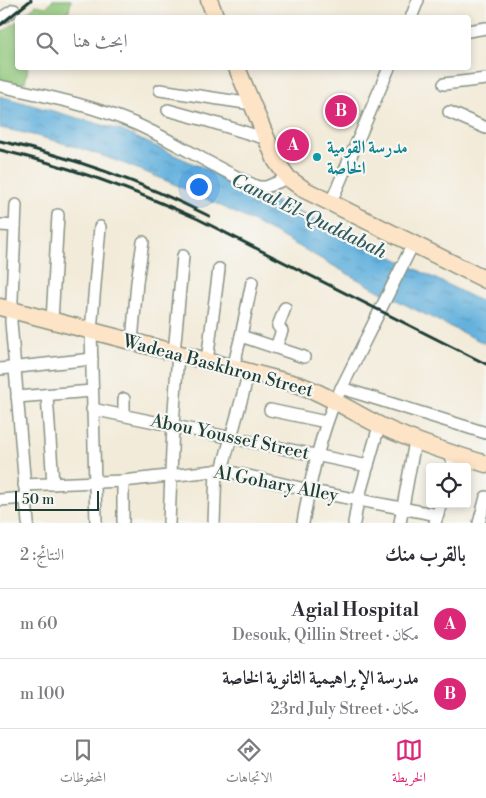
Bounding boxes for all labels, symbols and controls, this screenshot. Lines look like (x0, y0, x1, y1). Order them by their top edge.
search box (15, 15, 471, 70)
icon: search (33, 29, 61, 57)
text: ابحث هنا (73, 29, 128, 53)
pin: B (325, 92, 357, 130)
pin: A (277, 126, 309, 164)
place label: مدرسة القومية الخاصة (327, 136, 408, 180)
marker: مدرسة القومية الخاصة (311, 151, 323, 163)
water label: Canal El-Quddabah (227, 168, 391, 264)
your location (186, 174, 212, 200)
street label: Wadeaa Baskhron Street (119, 329, 316, 403)
street label: Abou Youssef Street (148, 409, 312, 465)
street label: Al Gohary Alley (211, 460, 340, 507)
map controls (426, 463, 471, 508)
button: locate (426, 463, 471, 508)
scale bar (15, 488, 99, 511)
text: 50 m (22, 491, 54, 509)
text: بالقرب منك (385, 542, 466, 568)
text: النتائج: 2 (20, 545, 64, 565)
text: Agial Hospital (292, 598, 419, 622)
text: 60 m (20, 614, 58, 634)
text: A (444, 614, 456, 634)
text: مكان · Desouk, Qillin Street (232, 625, 419, 645)
text: مدرسة الإبراهيمية الثانوية الخاصة (222, 666, 419, 690)
text: 100 m (20, 684, 65, 704)
text: B (444, 684, 456, 704)
text: مكان · 23rd July Street (270, 699, 419, 719)
tab: المحفوظات (60, 736, 106, 791)
tab: الاتجاهات (226, 736, 272, 791)
tab: الخريطة (392, 736, 426, 791)

